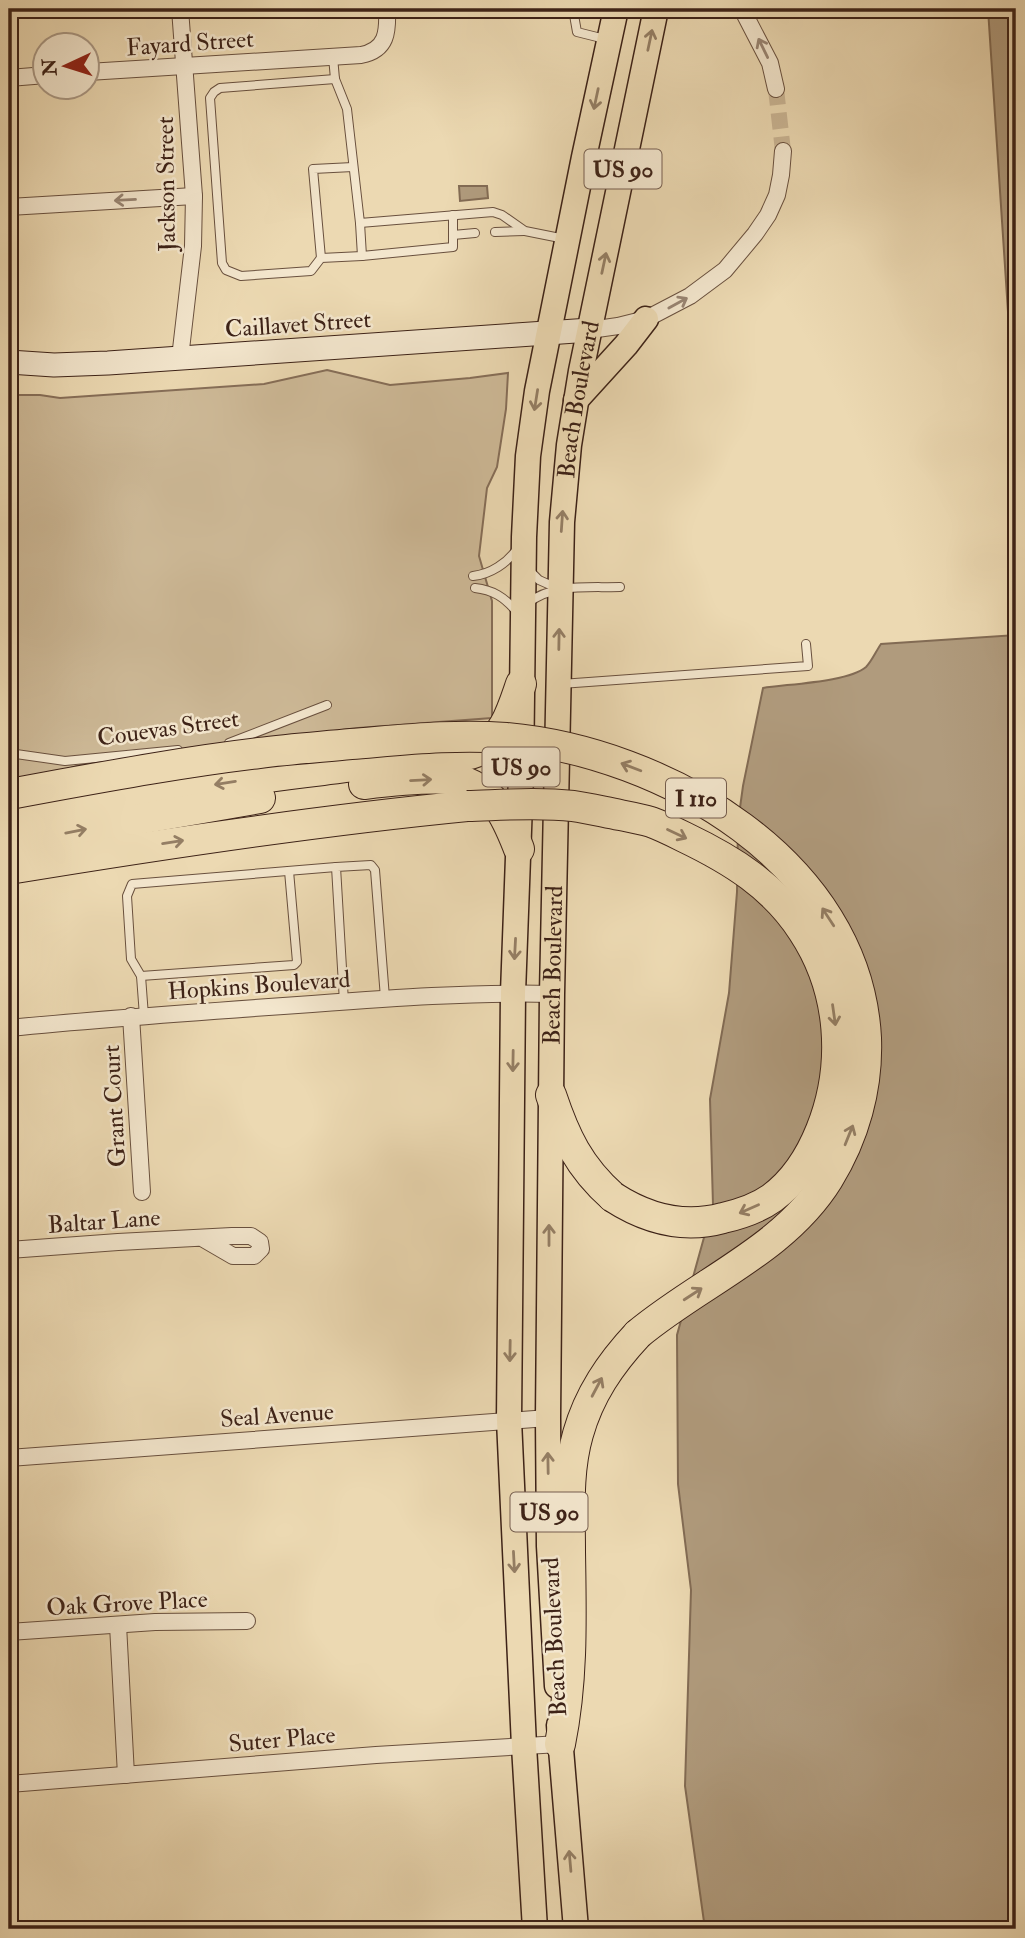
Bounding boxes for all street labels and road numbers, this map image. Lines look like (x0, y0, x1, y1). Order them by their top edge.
street label: Fayard Street (125, 24, 255, 63)
street label: Jackson Street (150, 116, 183, 253)
road number: US 90 (584, 150, 662, 188)
street label: Caillavet Street (224, 304, 372, 345)
street label: Beach Boulevard (551, 318, 607, 480)
street label: Couevas Street (95, 703, 241, 754)
road number: US 90 (482, 748, 560, 786)
road number: I 110 (666, 778, 726, 818)
street label: Beach Boulevard (537, 885, 570, 1045)
street label: Hopkins Boulevard (167, 964, 352, 1007)
street label: Grant Court (96, 1044, 133, 1168)
street label: Baltar Lane (47, 1202, 161, 1241)
street label: Seal Avenue (219, 1396, 335, 1435)
road number: US 90 (510, 1492, 588, 1532)
street label: Beach Boulevard (535, 1556, 574, 1717)
street label: Oak Grove Place (46, 1584, 208, 1623)
street label: Suter Place (227, 1719, 337, 1760)

